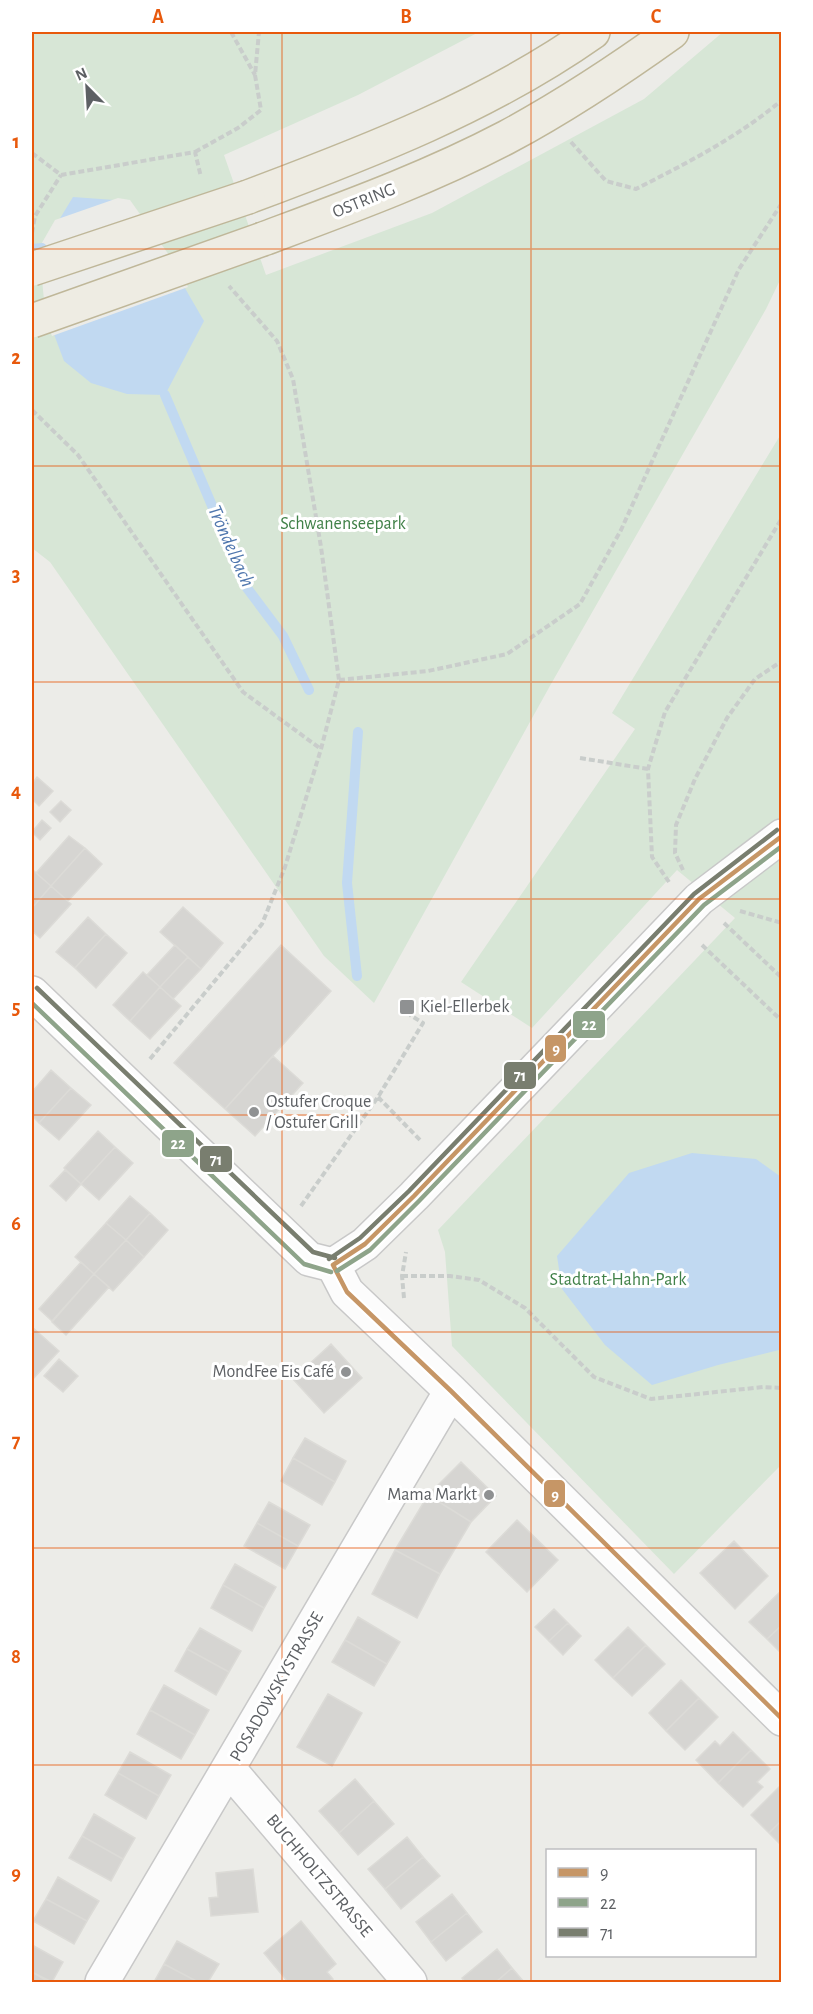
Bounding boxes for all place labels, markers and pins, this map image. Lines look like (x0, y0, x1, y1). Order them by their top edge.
marker: Kiel-Ellerbek (398, 998, 416, 1016)
place label: Kiel-Ellerbek (420, 998, 510, 1016)
place label: Ostufer Croque / Ostufer Grill (266, 1093, 371, 1132)
marker: Ostufer Croque / Ostufer Grill (247, 1105, 261, 1119)
place label: MondFee Eis Café (213, 1363, 334, 1381)
marker: MondFee Eis Café (339, 1365, 353, 1379)
place label: Mama Markt (387, 1486, 477, 1504)
marker: Mama Markt (482, 1488, 496, 1502)

